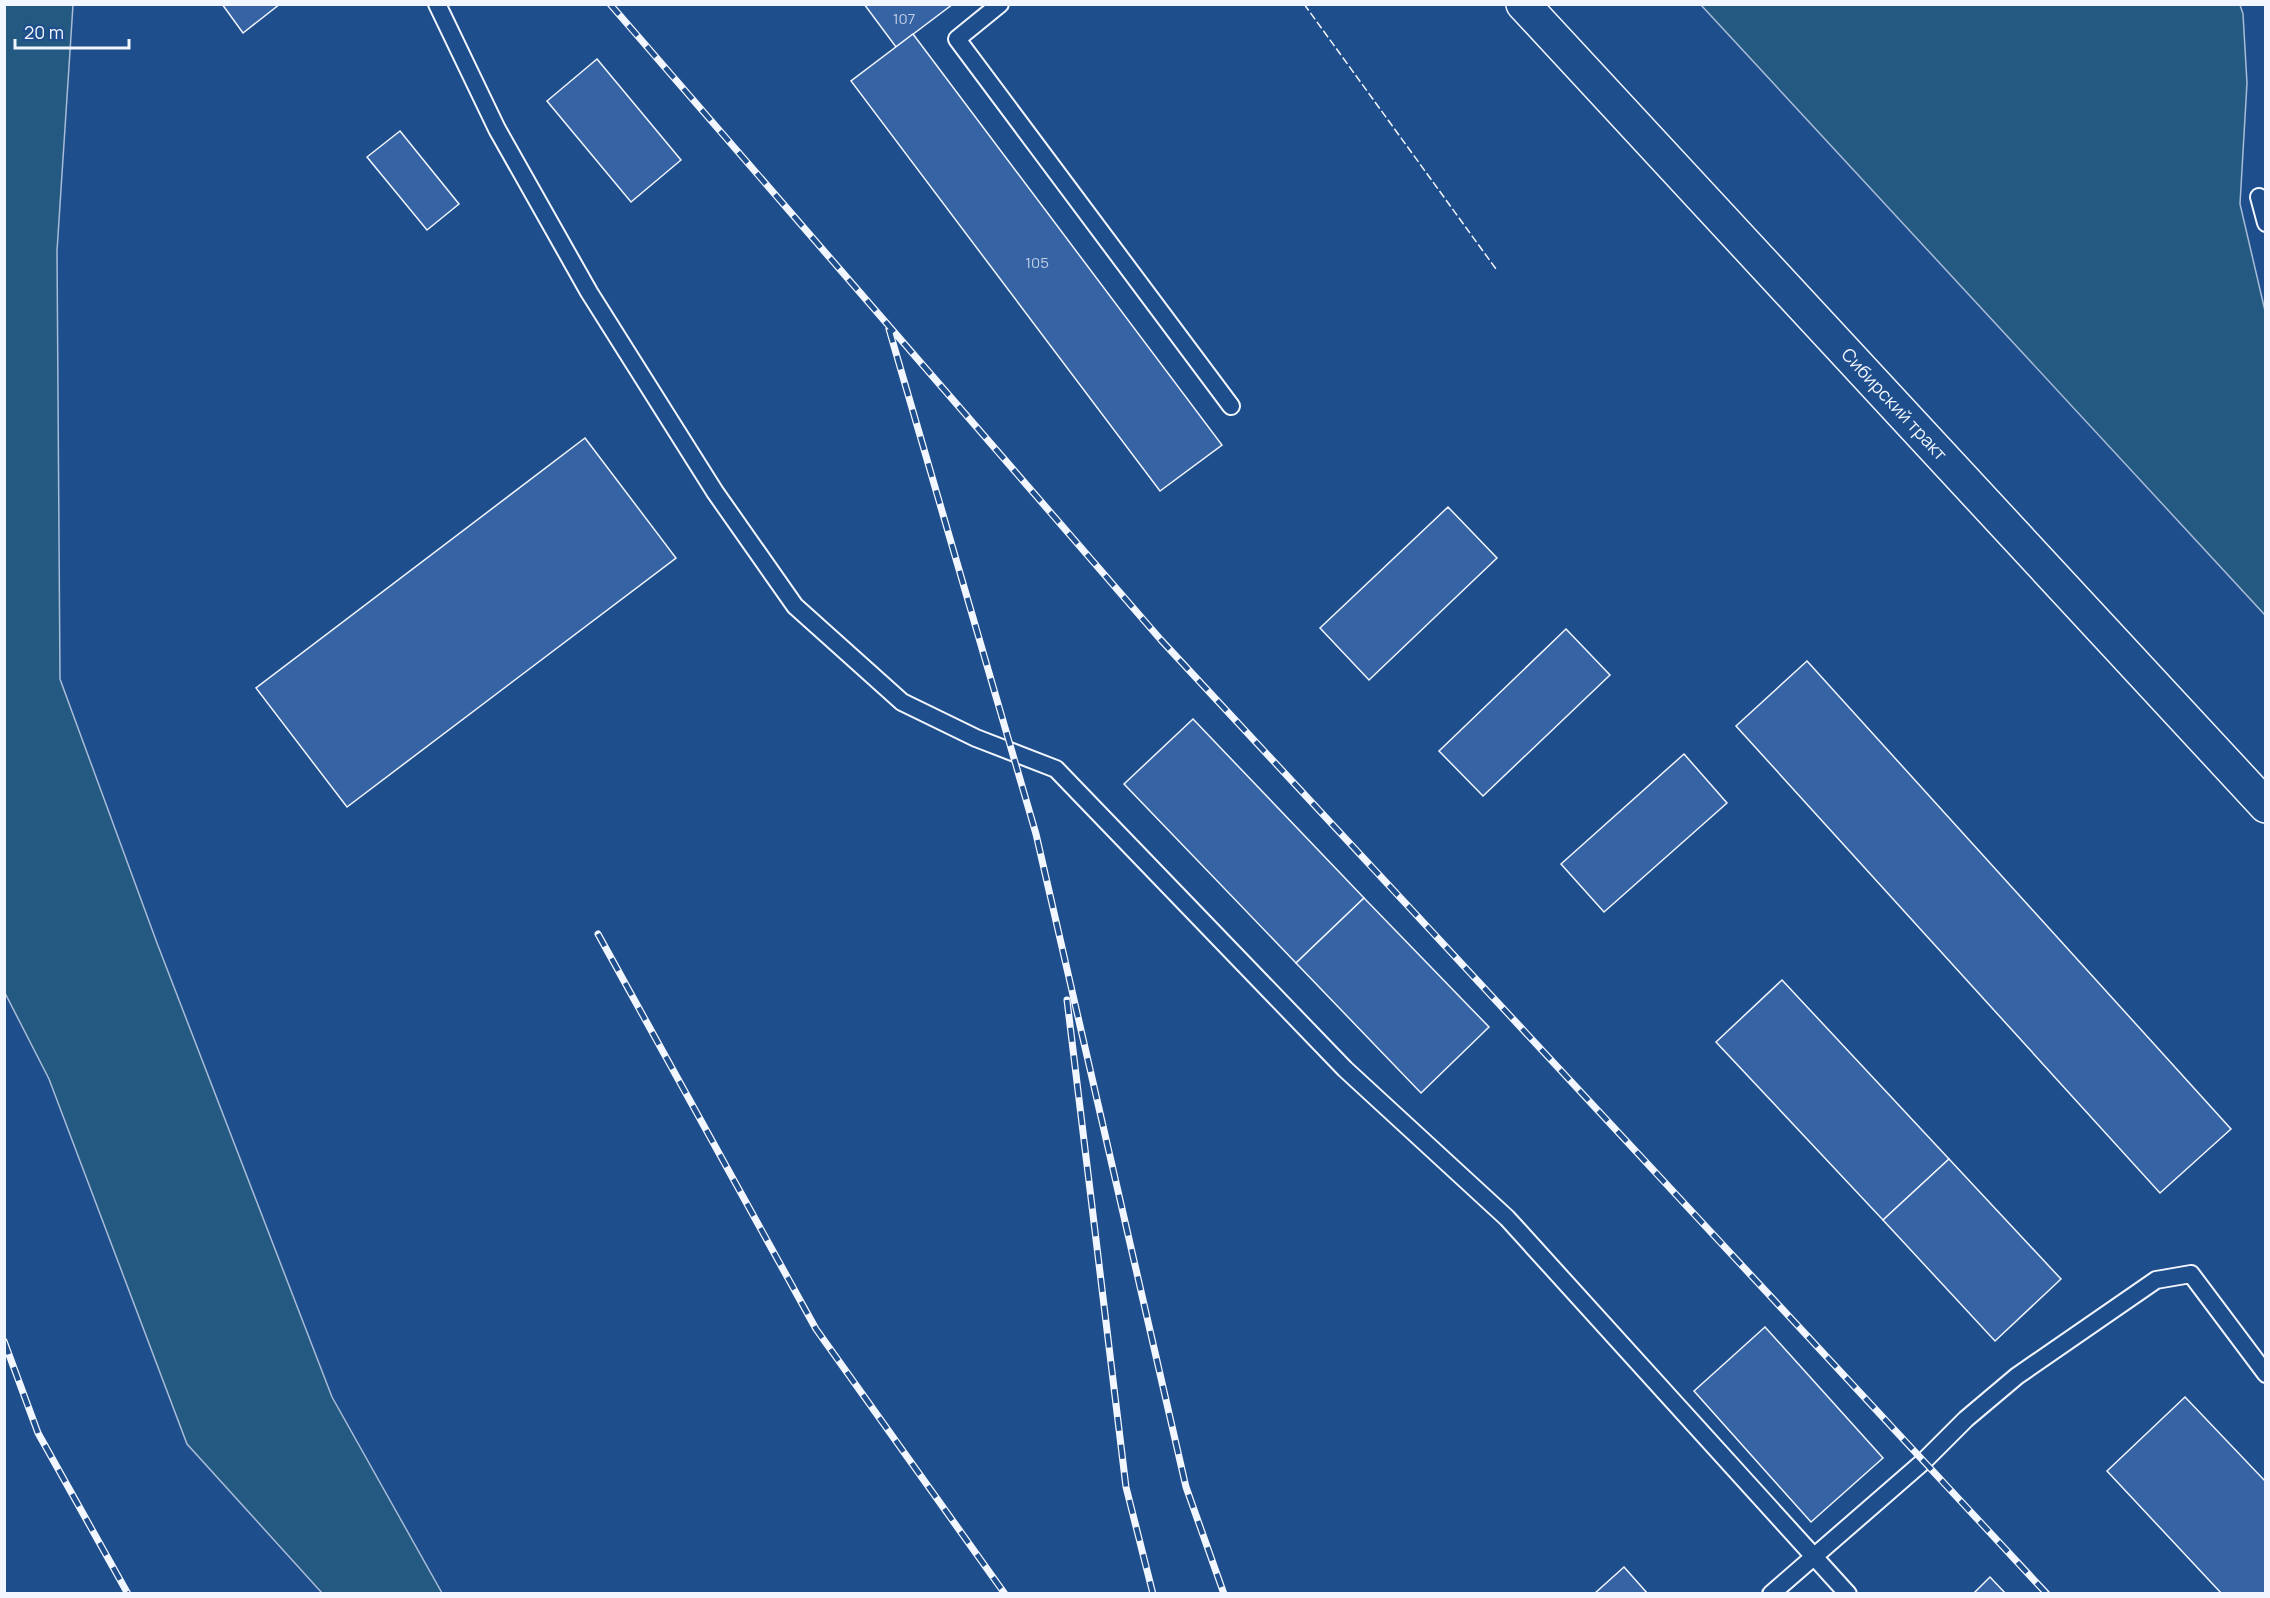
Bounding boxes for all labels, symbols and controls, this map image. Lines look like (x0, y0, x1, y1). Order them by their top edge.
house number: 107 (893, 8, 915, 29)
scale bar (15, 12, 129, 50)
text: 20 m (24, 20, 64, 44)
house number: 105 (1025, 252, 1049, 273)
street label: Сибирский тракт (1837, 342, 1953, 465)

